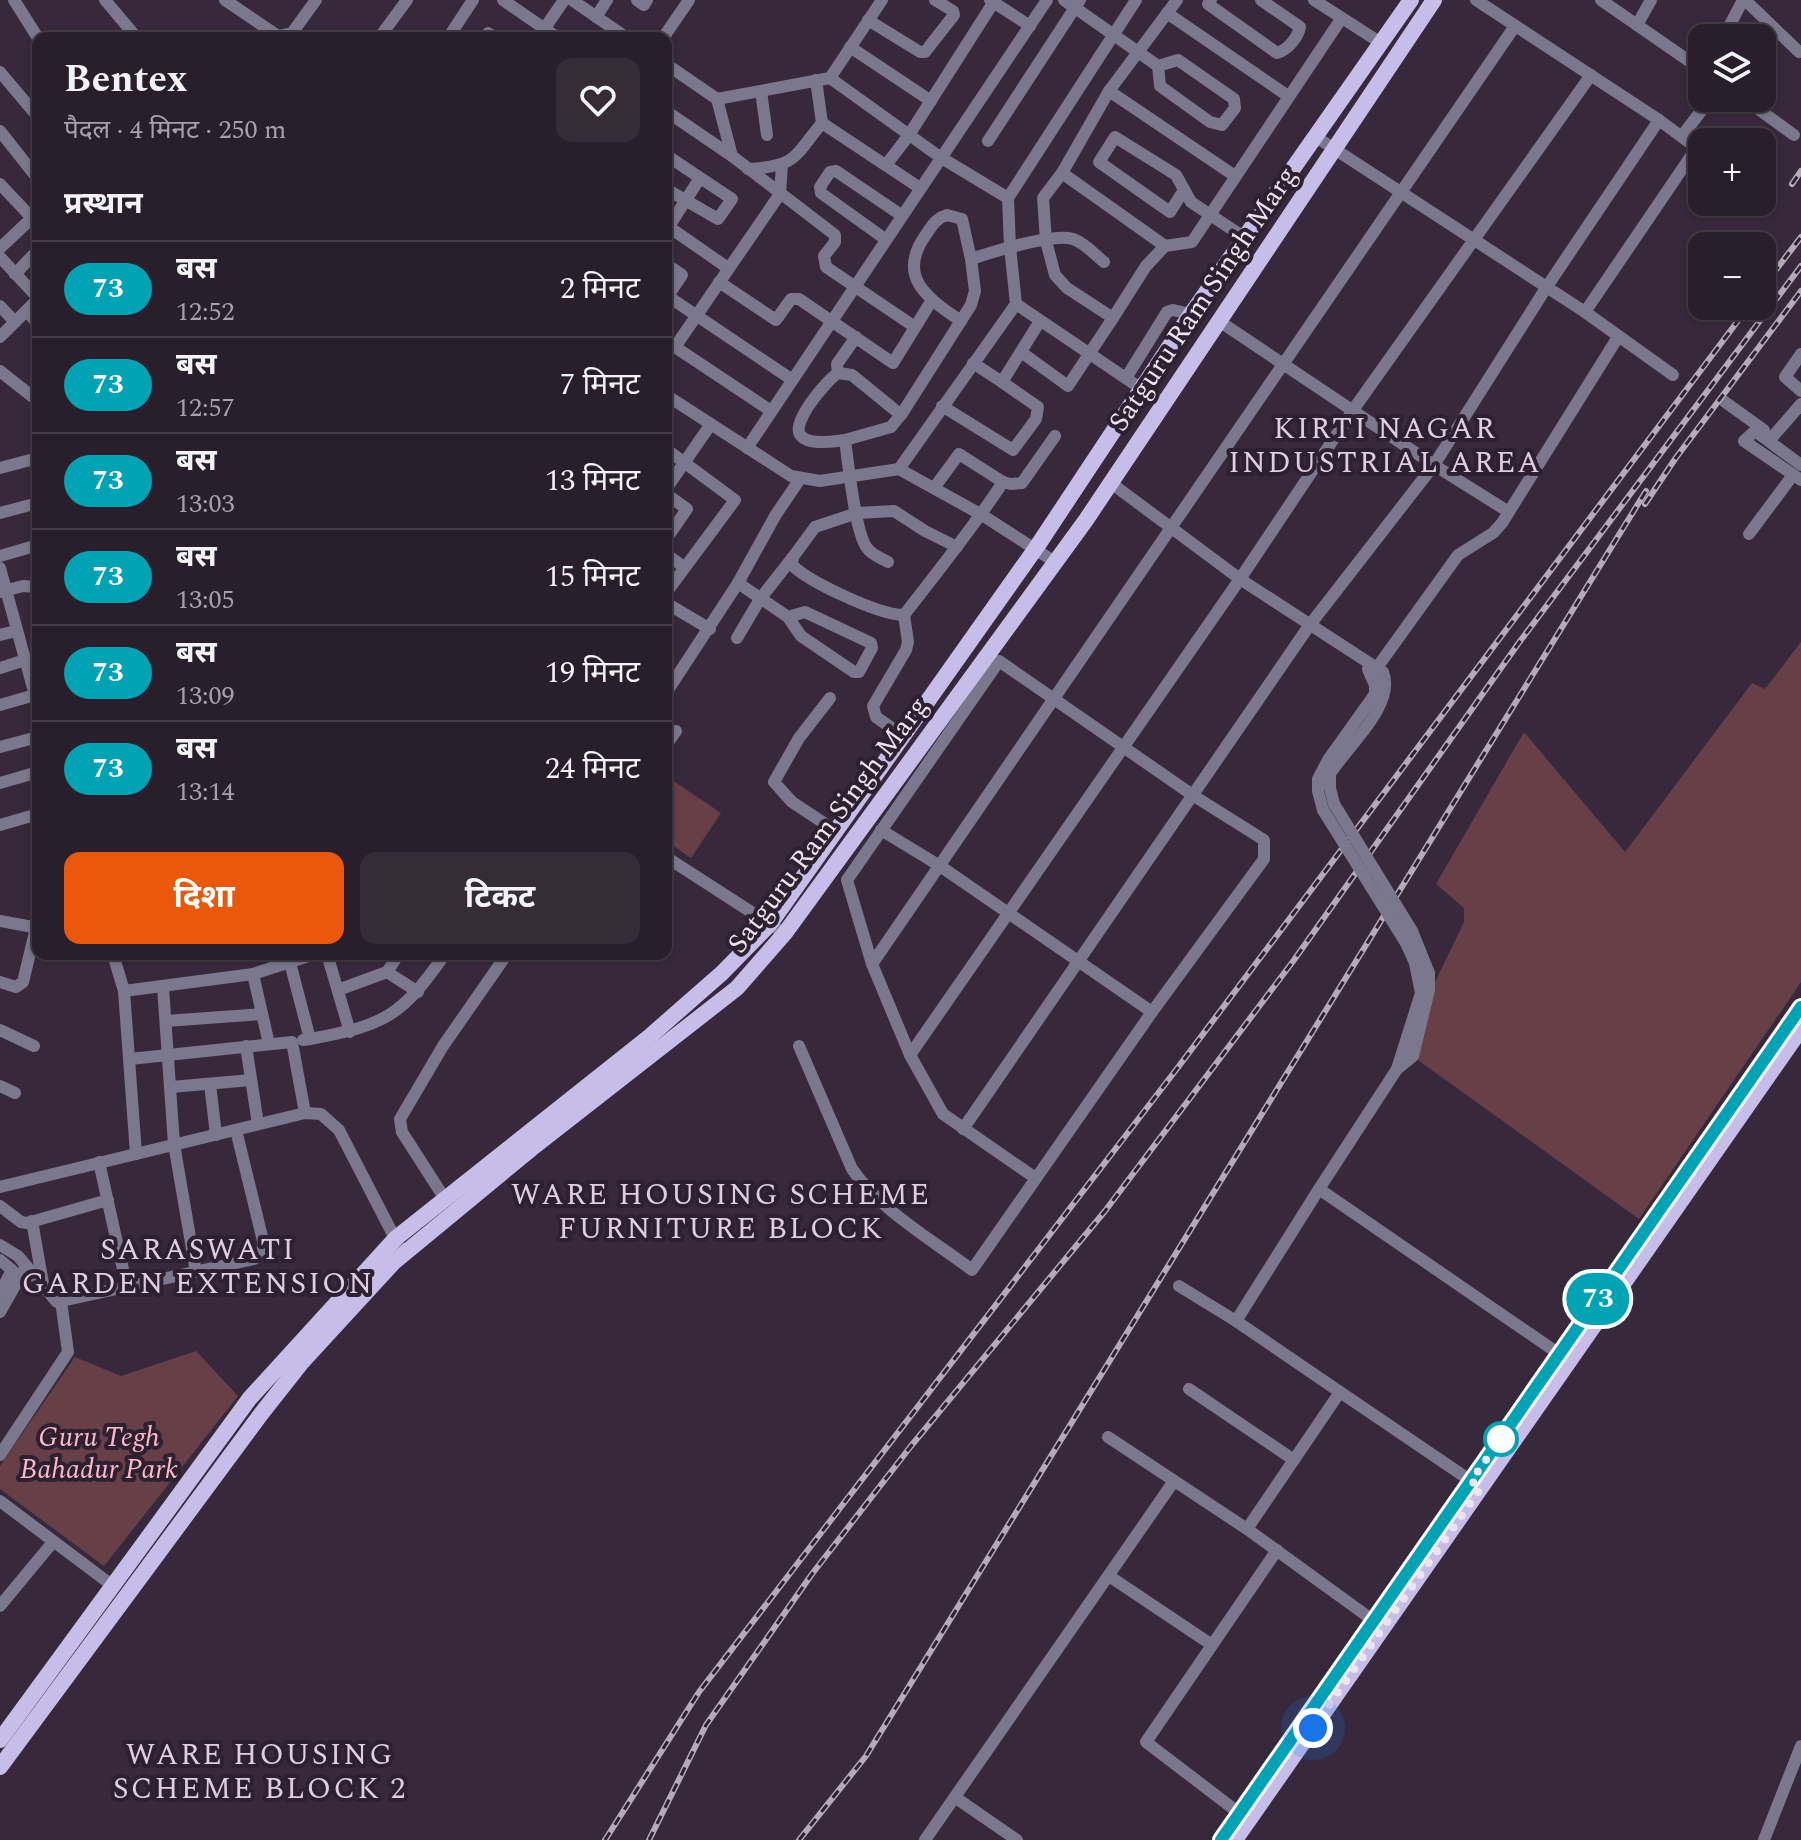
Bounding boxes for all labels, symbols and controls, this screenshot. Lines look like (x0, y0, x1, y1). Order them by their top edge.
map controls (1688, 24, 1776, 320)
button: layers (1688, 24, 1776, 112)
text: Bentex (64, 51, 188, 109)
button: heart (556, 58, 640, 142)
text: पैदल · 4 मिनट · 250 m (64, 110, 286, 150)
button: + (1688, 128, 1776, 216)
street label: Satguru Ram Singh Marg (1098, 157, 1308, 441)
text: प्रस्थान (64, 181, 143, 227)
button: − (1688, 232, 1776, 320)
text: बस (176, 246, 217, 292)
text: 2 मिनट (560, 266, 640, 312)
text: 73 (92, 267, 124, 310)
text: 12:52 (176, 292, 235, 332)
text: बस (176, 342, 217, 388)
text: 7 मिनट (560, 362, 640, 408)
text: 73 (92, 363, 124, 406)
text: 12:57 (176, 388, 235, 428)
district label: KIRTI NAGAR INDUSTRIAL AREA (1228, 406, 1542, 486)
text: बस (176, 438, 217, 484)
text: 13 मिनट (545, 458, 640, 504)
text: 73 (92, 459, 124, 502)
text: 13:03 (176, 484, 235, 524)
text: बस (176, 534, 217, 580)
text: 15 मिनट (545, 554, 640, 600)
text: 73 (92, 555, 124, 598)
text: 13:05 (176, 580, 235, 620)
text: बस (176, 630, 217, 676)
text: 19 मिनट (545, 650, 640, 696)
text: 73 (92, 651, 124, 694)
text: 13:09 (176, 676, 235, 716)
street label: Satguru Ram Singh Marg (717, 687, 939, 963)
text: बस (176, 726, 217, 772)
text: 24 मिनट (545, 746, 640, 792)
text: 73 (92, 747, 124, 790)
text: 13:14 (176, 772, 235, 812)
button: दिशा (64, 852, 344, 944)
button: टिकट (360, 852, 640, 944)
district label: WARE HOUSING SCHEME FURNITURE BLOCK (511, 1172, 931, 1252)
district label: SARASWATI GARDEN EXTENSION (22, 1227, 374, 1307)
line badge: 73 (1562, 1273, 1634, 1325)
text: 73 (1582, 1277, 1614, 1320)
park label: Guru Tegh Bahadur Park (20, 1416, 178, 1491)
unlabelled marker (1484, 1422, 1518, 1456)
your location (1293, 1708, 1333, 1748)
district label: WARE HOUSING SCHEME BLOCK 2 (113, 1732, 407, 1812)

